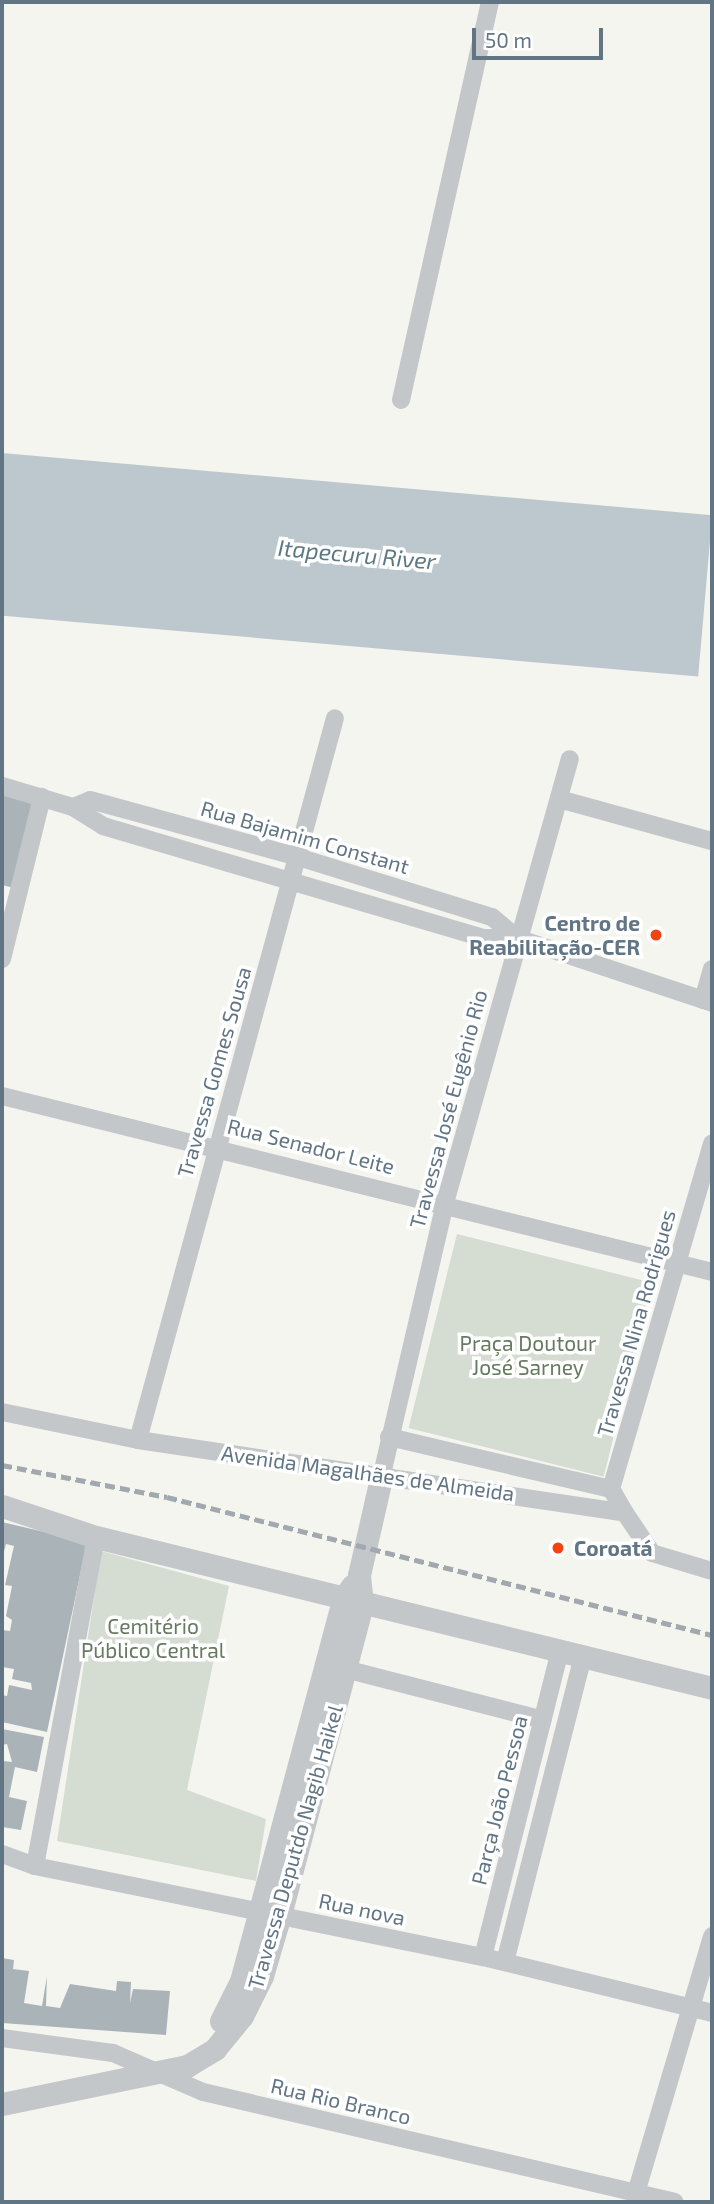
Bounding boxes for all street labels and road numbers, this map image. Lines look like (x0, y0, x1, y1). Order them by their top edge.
street label: Rua Bajamim Constant (198, 795, 412, 879)
street label: Travessa Gomes Sousa (172, 964, 256, 1180)
street label: Travessa José Eugênio Rio (404, 987, 492, 1231)
street label: Rua Senador Leite (225, 1113, 397, 1179)
street label: Travessa Nina Rodrigues (592, 1207, 680, 1439)
street label: Avenida Magalhães de Almeida (220, 1440, 516, 1506)
street label: Travessa Deputdo Nagib Haikel (242, 1702, 348, 1992)
street label: Parça João Pessoa (466, 1713, 532, 1887)
street label: Rua nova (316, 1888, 408, 1930)
street label: Rua Rio Branco (268, 2073, 414, 2129)

